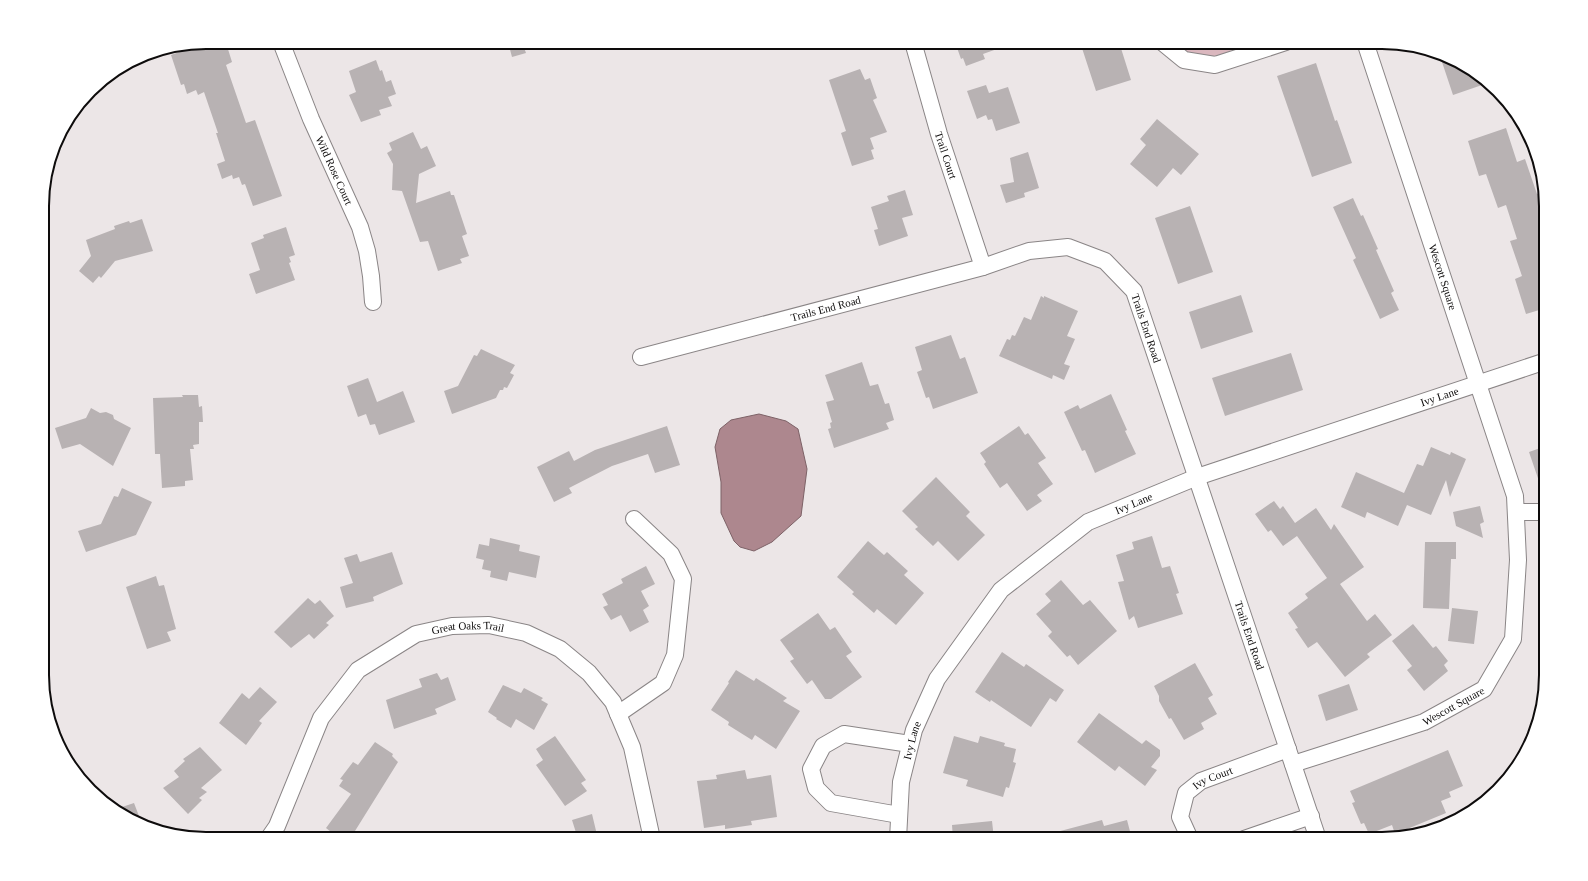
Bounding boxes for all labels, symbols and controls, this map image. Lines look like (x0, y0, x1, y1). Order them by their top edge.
street label: Trail Court (933, 130, 959, 180)
street label: Wild Rose Court (314, 134, 355, 207)
street label: Wescott Square (1427, 243, 1459, 312)
street label: Trails End Road (1129, 292, 1164, 365)
street label: Trails End Road (789, 293, 862, 323)
street label: Ivy Lane (1419, 384, 1460, 408)
street label: Ivy Lane (1113, 490, 1154, 516)
street label: Trails End Road (1232, 599, 1267, 672)
street label: Great Oaks Trail (430, 619, 505, 636)
street label: Wescott Square (1420, 684, 1486, 728)
street label: Ivy Lane (901, 719, 923, 761)
street label: Ivy Court (1190, 764, 1234, 792)

